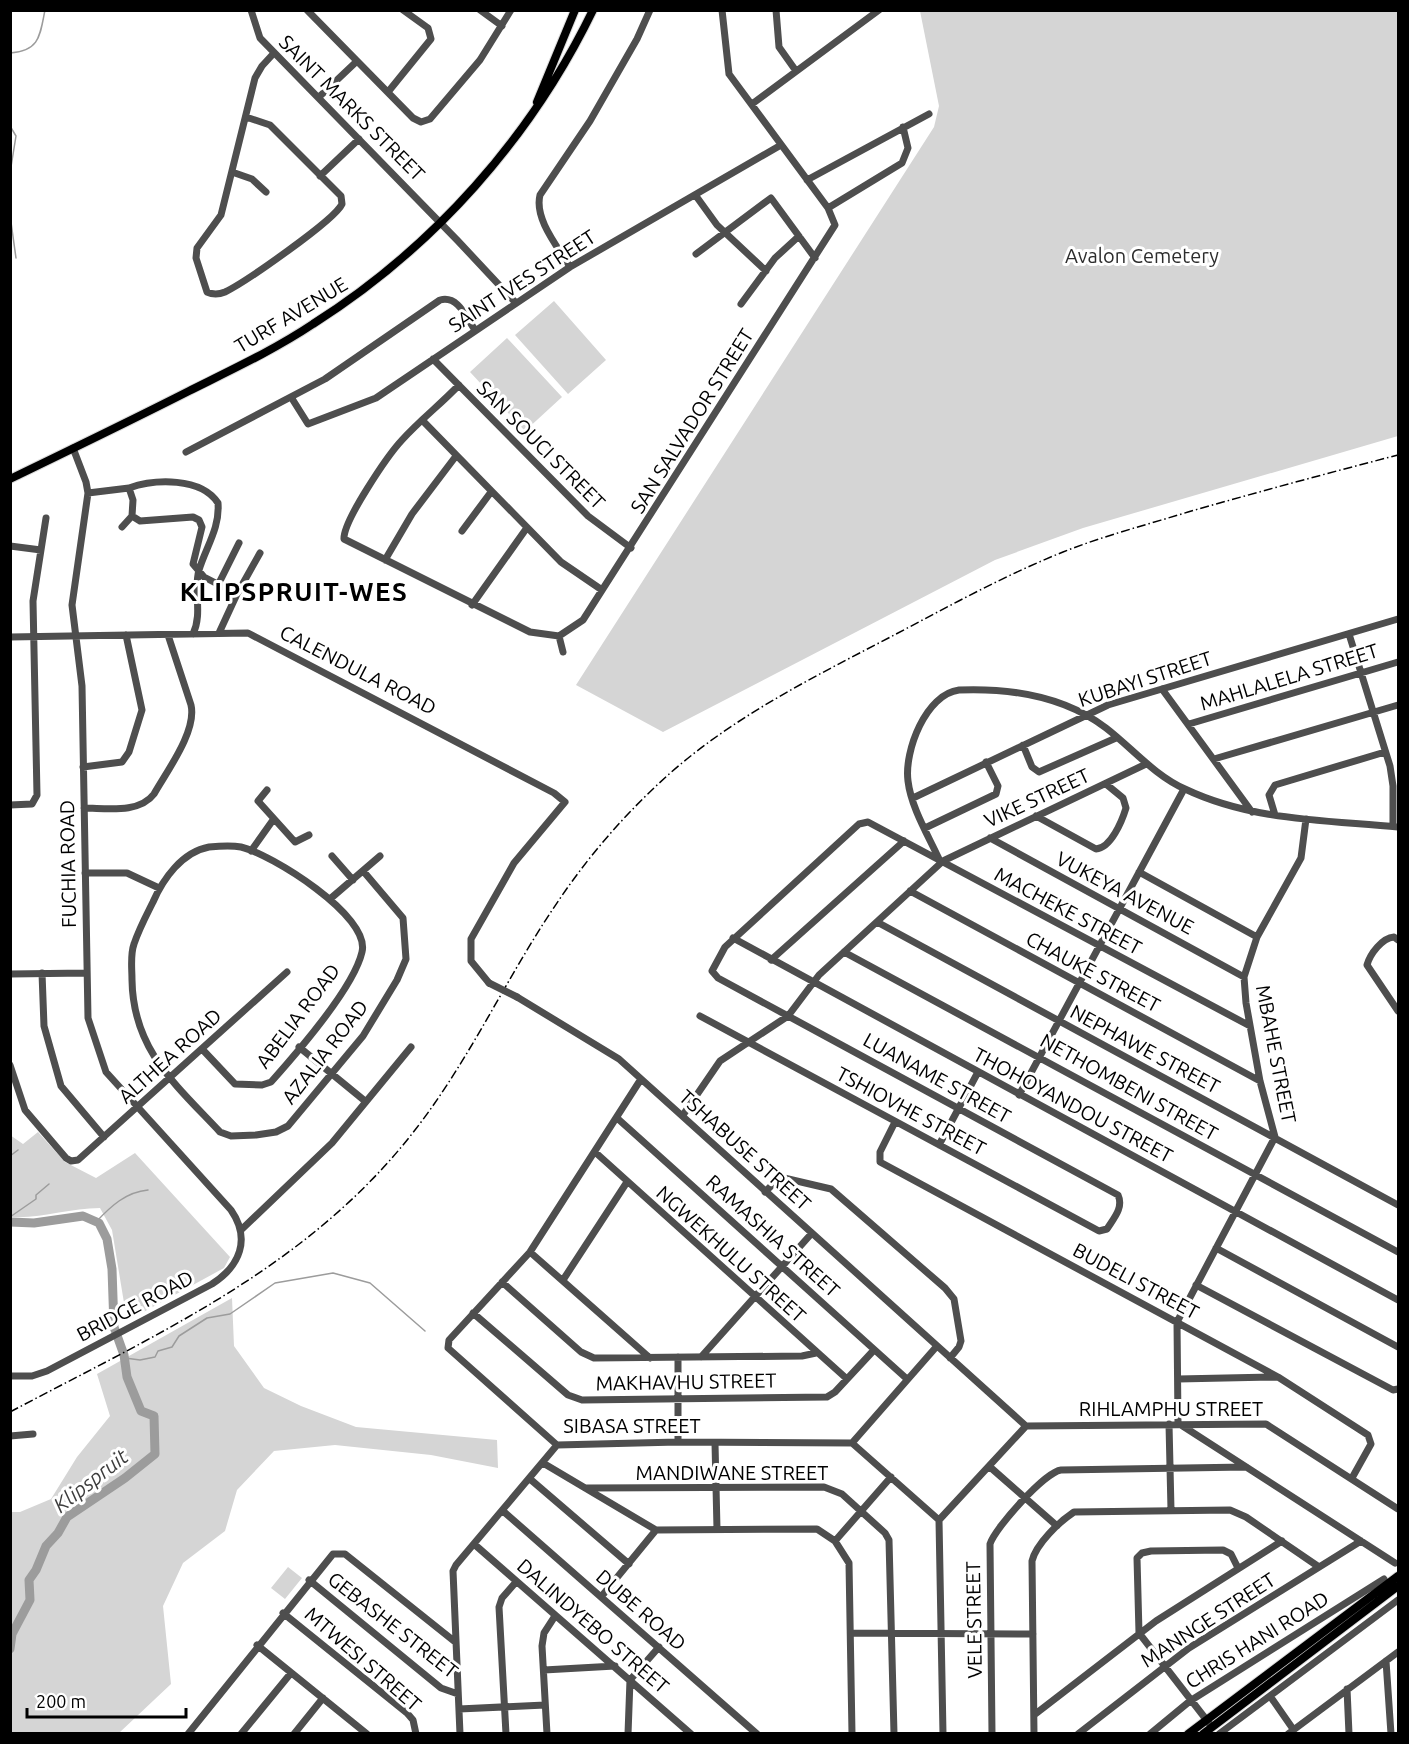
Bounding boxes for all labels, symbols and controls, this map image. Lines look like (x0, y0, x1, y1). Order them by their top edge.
street label: SAINT MARKS STREET (275, 30, 430, 185)
street label: SAINT IVES STREET (444, 225, 599, 337)
park label: Avalon Cemetery (1065, 244, 1219, 267)
street label: TURF AVENUE (230, 272, 351, 357)
street label: SAN SALVADOR STREET (625, 324, 758, 517)
street label: SAN SOUCI STREET (473, 376, 610, 513)
district label: KLIPSPRUIT-WES (180, 577, 408, 606)
street label: CALENDULA ROAD (276, 620, 440, 719)
street label: MAHLALELA STREET (1197, 638, 1381, 715)
street label: KUBAYI STREET (1075, 646, 1214, 711)
street label: VIKE STREET (981, 763, 1093, 832)
street label: FUCHIA ROAD (55, 800, 80, 928)
street label: VUKEYA AVENUE (1052, 847, 1198, 939)
street label: MACHEKE STREET (991, 862, 1146, 959)
street label: CHAUKE STREET (1022, 927, 1164, 1017)
street label: ABELIA ROAD (251, 959, 344, 1072)
street label: MBAHE STREET (1252, 983, 1301, 1125)
street label: AZALIA ROAD (277, 995, 372, 1108)
street label: NEPHAWE STREET (1067, 999, 1224, 1098)
street label: ALTHEA ROAD (114, 1004, 226, 1108)
street label: LUANAME STREET (860, 1028, 1015, 1128)
street label: NETHOMBENI STREET (1037, 1028, 1222, 1145)
street label: THOHOYANDOU STREET (970, 1042, 1177, 1167)
street label: TSHIOVHE STREET (833, 1061, 990, 1160)
street label: TSHABUSE STREET (675, 1085, 816, 1215)
street label: RAMASHIA STREET (702, 1170, 845, 1302)
street label: NGWEKHULU STREET (652, 1181, 811, 1327)
street label: BUDELI STREET (1069, 1238, 1203, 1323)
street label: BRIDGE ROAD (73, 1265, 197, 1346)
street label: MAKHAVHU STREET (595, 1368, 777, 1395)
street label: RIHLAMPHU STREET (1079, 1397, 1263, 1420)
street label: SIBASA STREET (563, 1414, 701, 1437)
water label: Klipspruit (48, 1443, 133, 1517)
street label: MANDIWANE STREET (636, 1461, 828, 1484)
street label: DALINDYEBO STREET (513, 1554, 674, 1698)
street label: VELE STREET (961, 1561, 986, 1679)
street label: DUBE ROAD (592, 1564, 691, 1655)
street label: GEBASHE STREET (324, 1567, 463, 1682)
street label: MANNGE STREET (1136, 1568, 1279, 1672)
street label: CHRIS HANI ROAD (1181, 1586, 1333, 1693)
street label: MTWESI STREET (301, 1602, 426, 1715)
scale bar (27, 1681, 186, 1719)
text: 200 m (36, 1691, 86, 1711)

